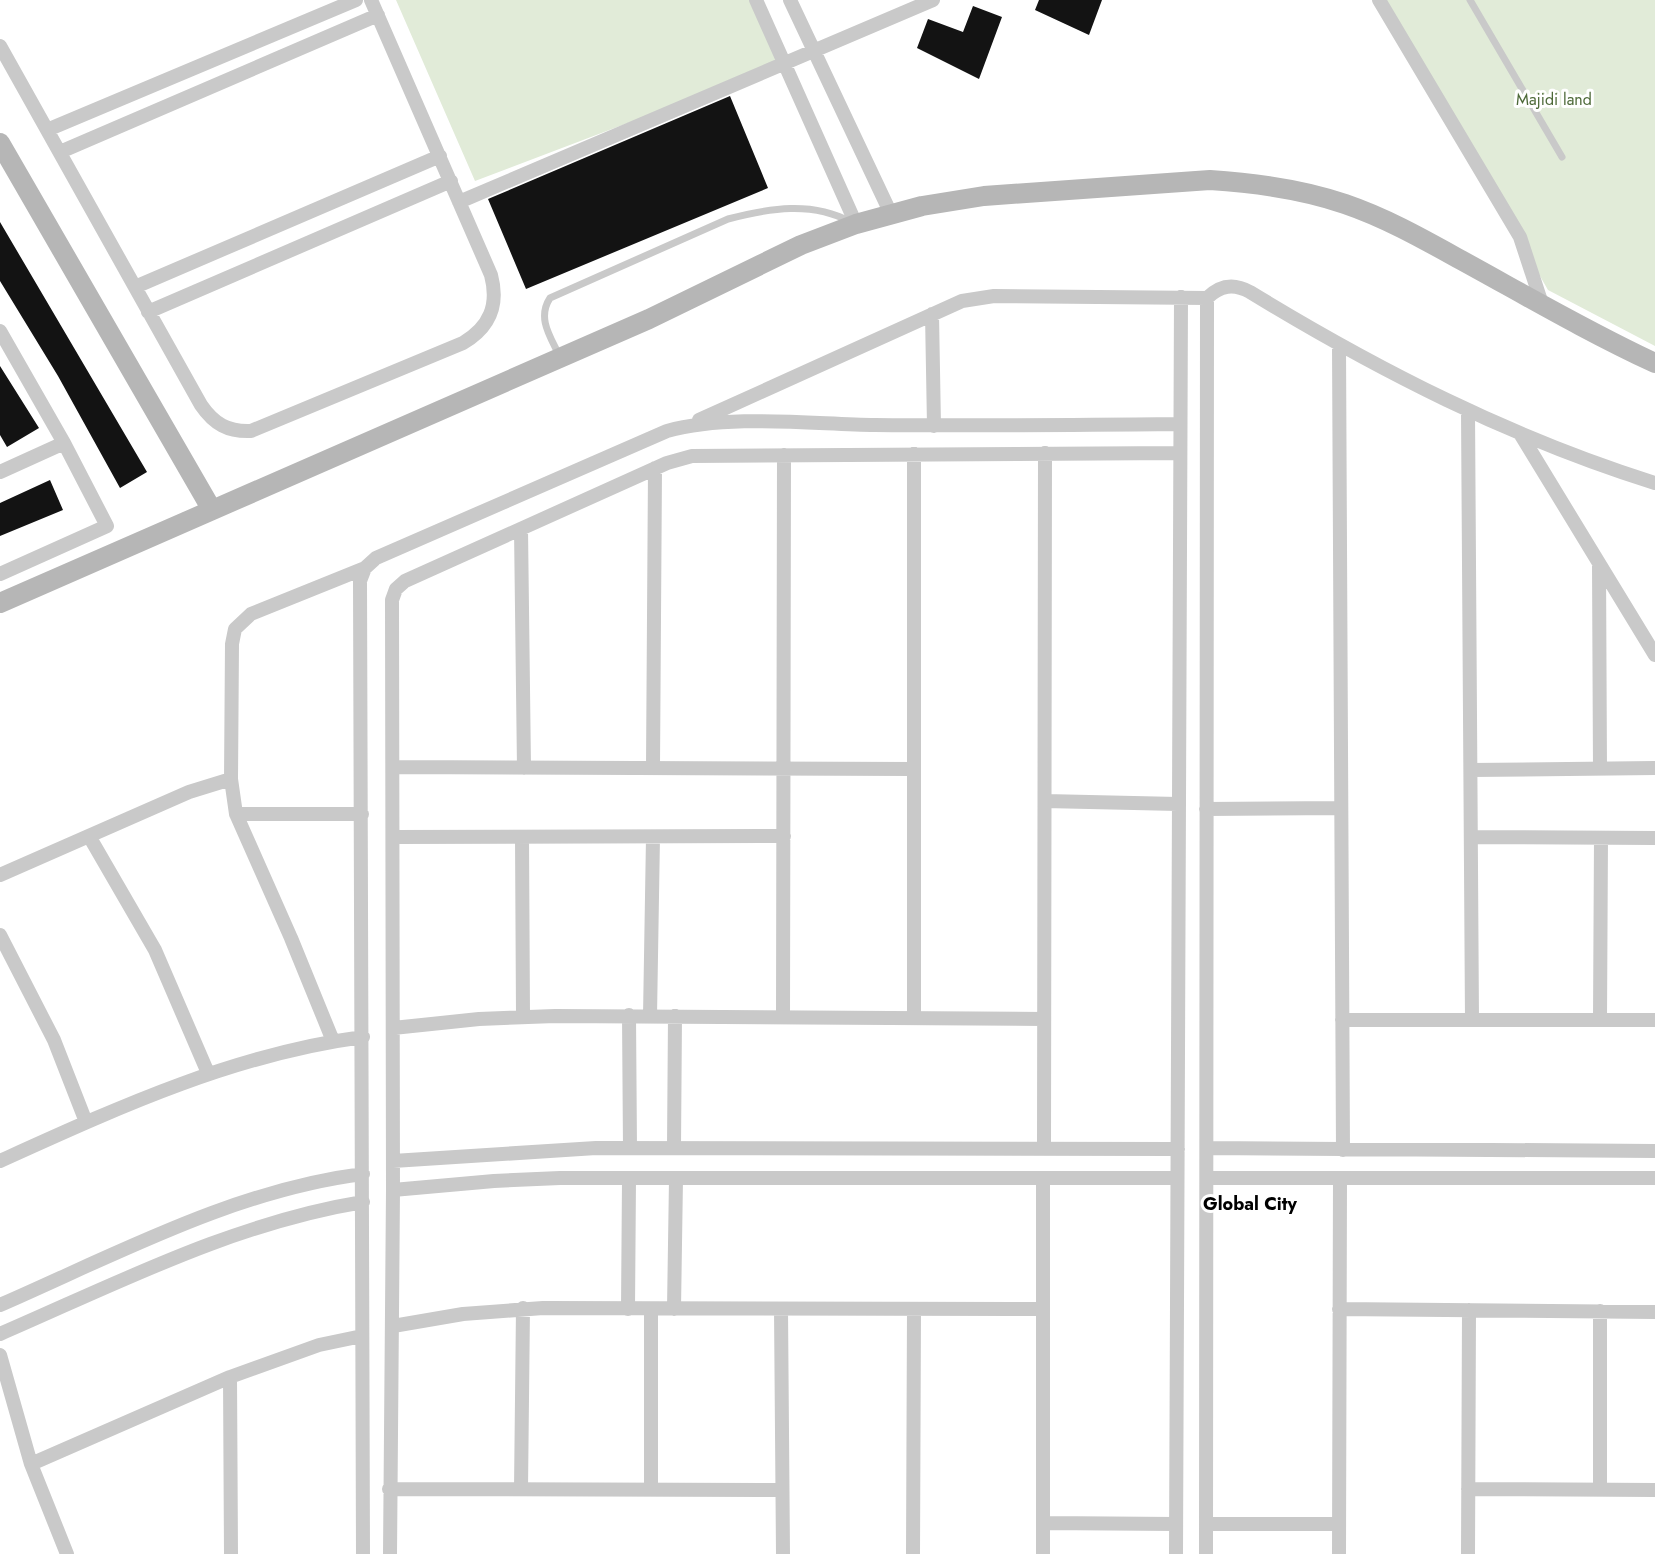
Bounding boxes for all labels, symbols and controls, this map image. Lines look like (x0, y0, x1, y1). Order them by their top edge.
park label: Majidi land (1516, 88, 1592, 111)
district label: Global City (1203, 1191, 1298, 1217)

